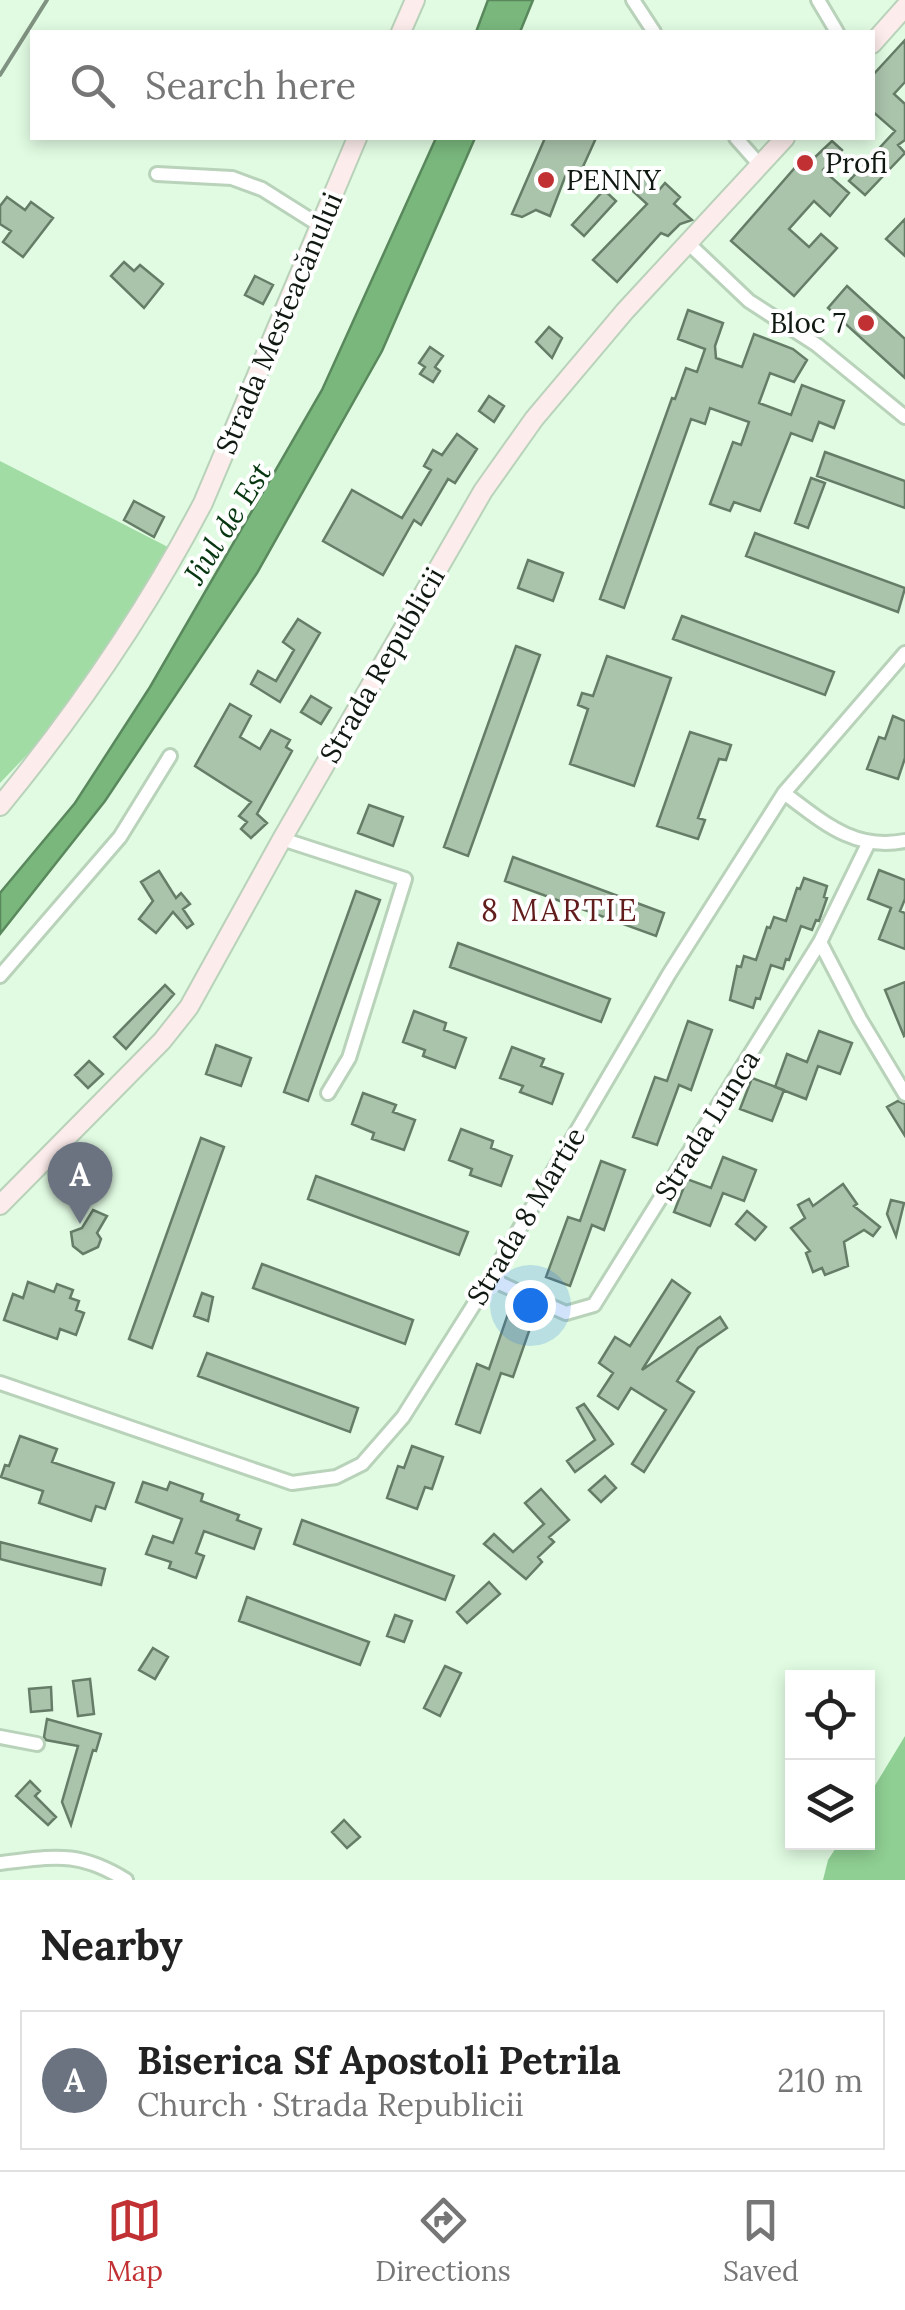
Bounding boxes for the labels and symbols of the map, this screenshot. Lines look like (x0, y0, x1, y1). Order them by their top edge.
place label: Profi (825, 145, 888, 181)
marker: Profi (794, 152, 816, 174)
place label: PENNY (566, 162, 662, 198)
marker: PENNY (535, 169, 557, 191)
street label: Strada Mesteacănului (208, 187, 350, 459)
place label: Bloc 7 (770, 305, 846, 341)
marker: Bloc 7 (855, 312, 877, 334)
water label: Jiul de Est (174, 455, 279, 592)
street label: Strada Republicii (311, 561, 453, 769)
district label: 8 MARTIE (481, 891, 639, 929)
street label: Strada Lunca (647, 1043, 767, 1207)
street label: Strada 8 Martie (459, 1121, 593, 1311)
pin: A (48, 1142, 112, 1224)
your location (505, 1280, 556, 1331)

